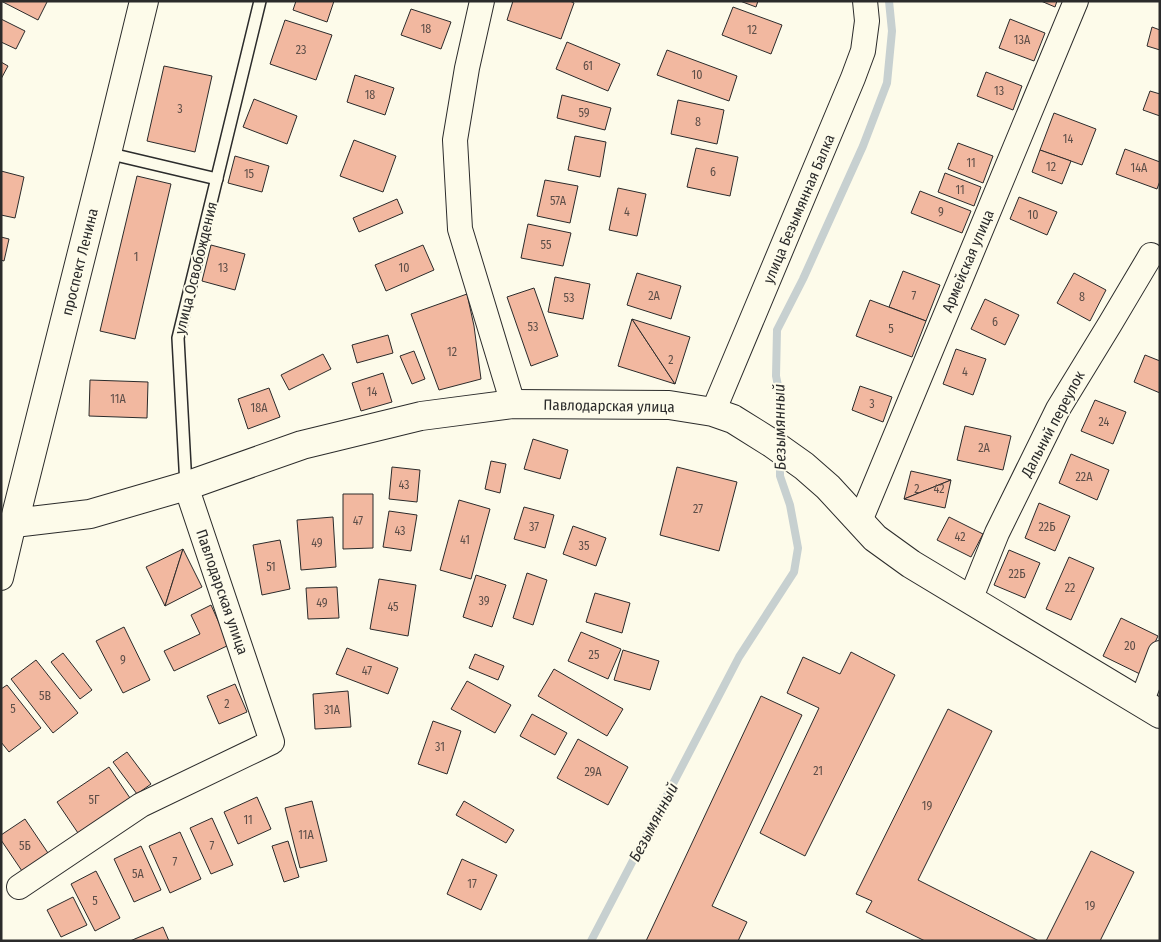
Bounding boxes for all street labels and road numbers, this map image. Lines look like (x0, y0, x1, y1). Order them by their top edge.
street label: улица Безымянная Балка (759, 132, 839, 286)
street label: улица Освобождения (171, 200, 221, 336)
street label: проспект Ленина (58, 207, 102, 317)
street label: Армейская улица (938, 207, 998, 315)
street label: Дальний переулок (1017, 368, 1089, 481)
street label: Павлодарская улица (543, 396, 675, 416)
street label: Павлодарская улица (192, 527, 252, 657)

